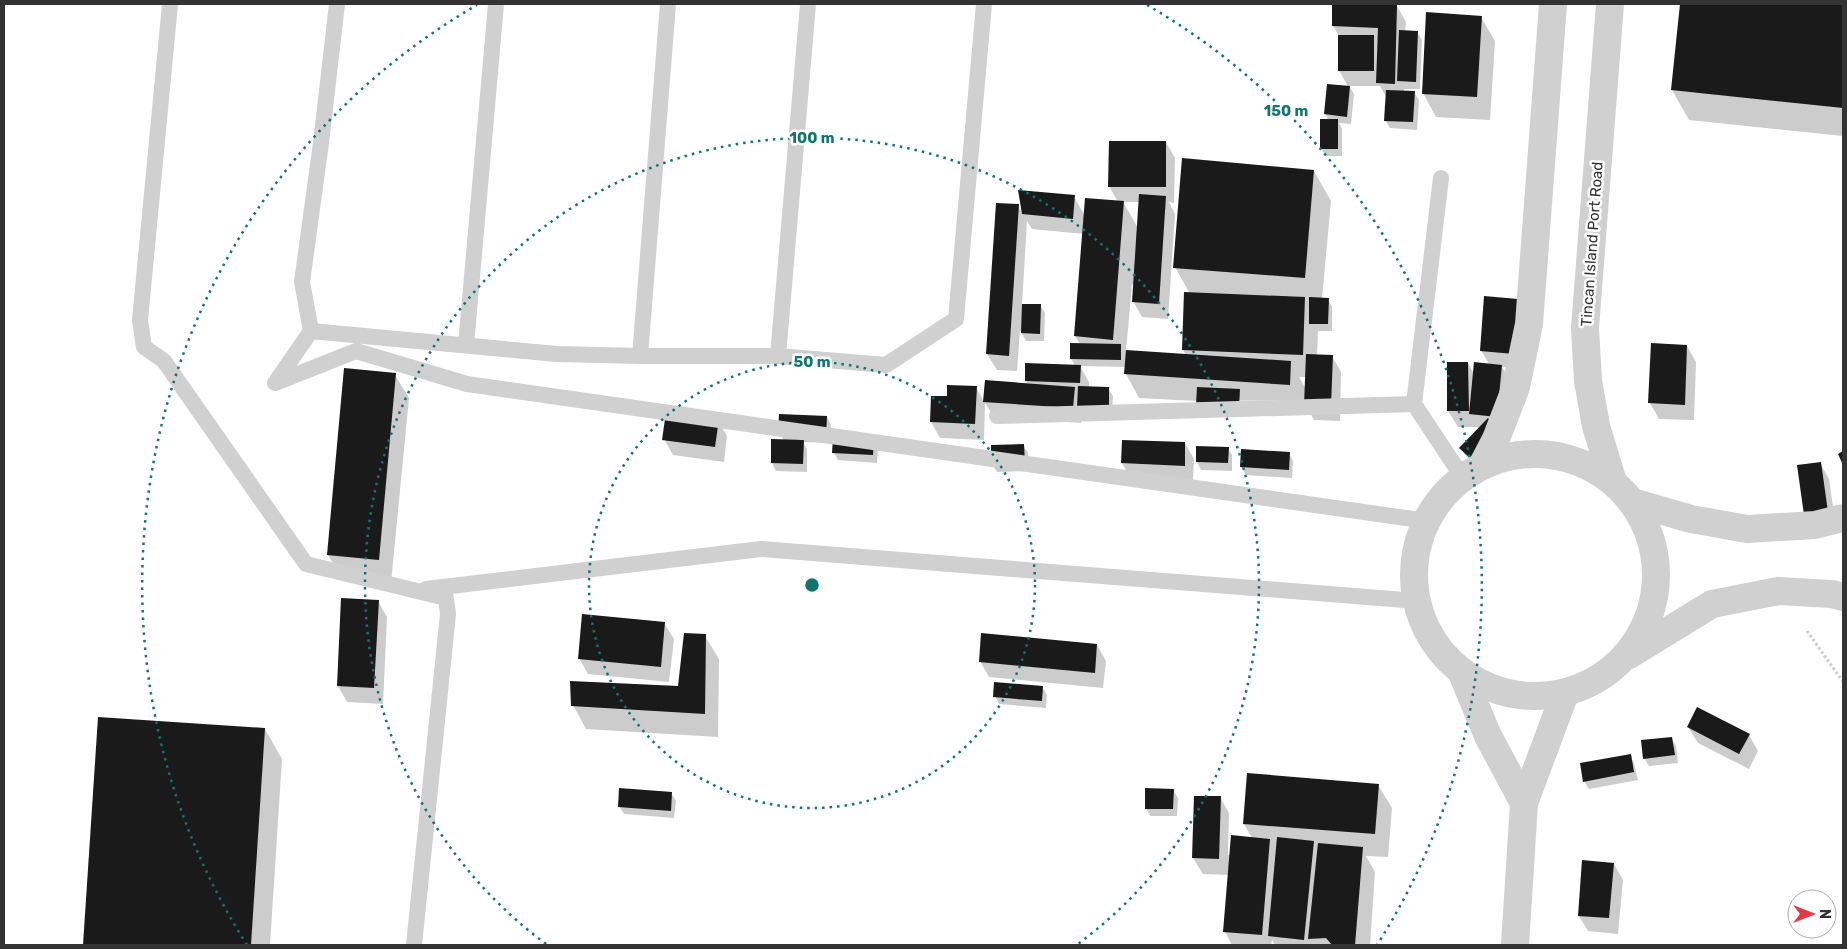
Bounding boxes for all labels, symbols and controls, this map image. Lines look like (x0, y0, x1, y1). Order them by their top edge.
text: 150 m (1264, 102, 1308, 120)
text: 100 m (790, 129, 834, 147)
street label: Tincan Island Port Road (1577, 161, 1607, 327)
text: 50 m (794, 353, 830, 371)
centre of rings (803, 576, 821, 594)
north arrow (1787, 889, 1837, 939)
text: N (1816, 909, 1833, 919)

